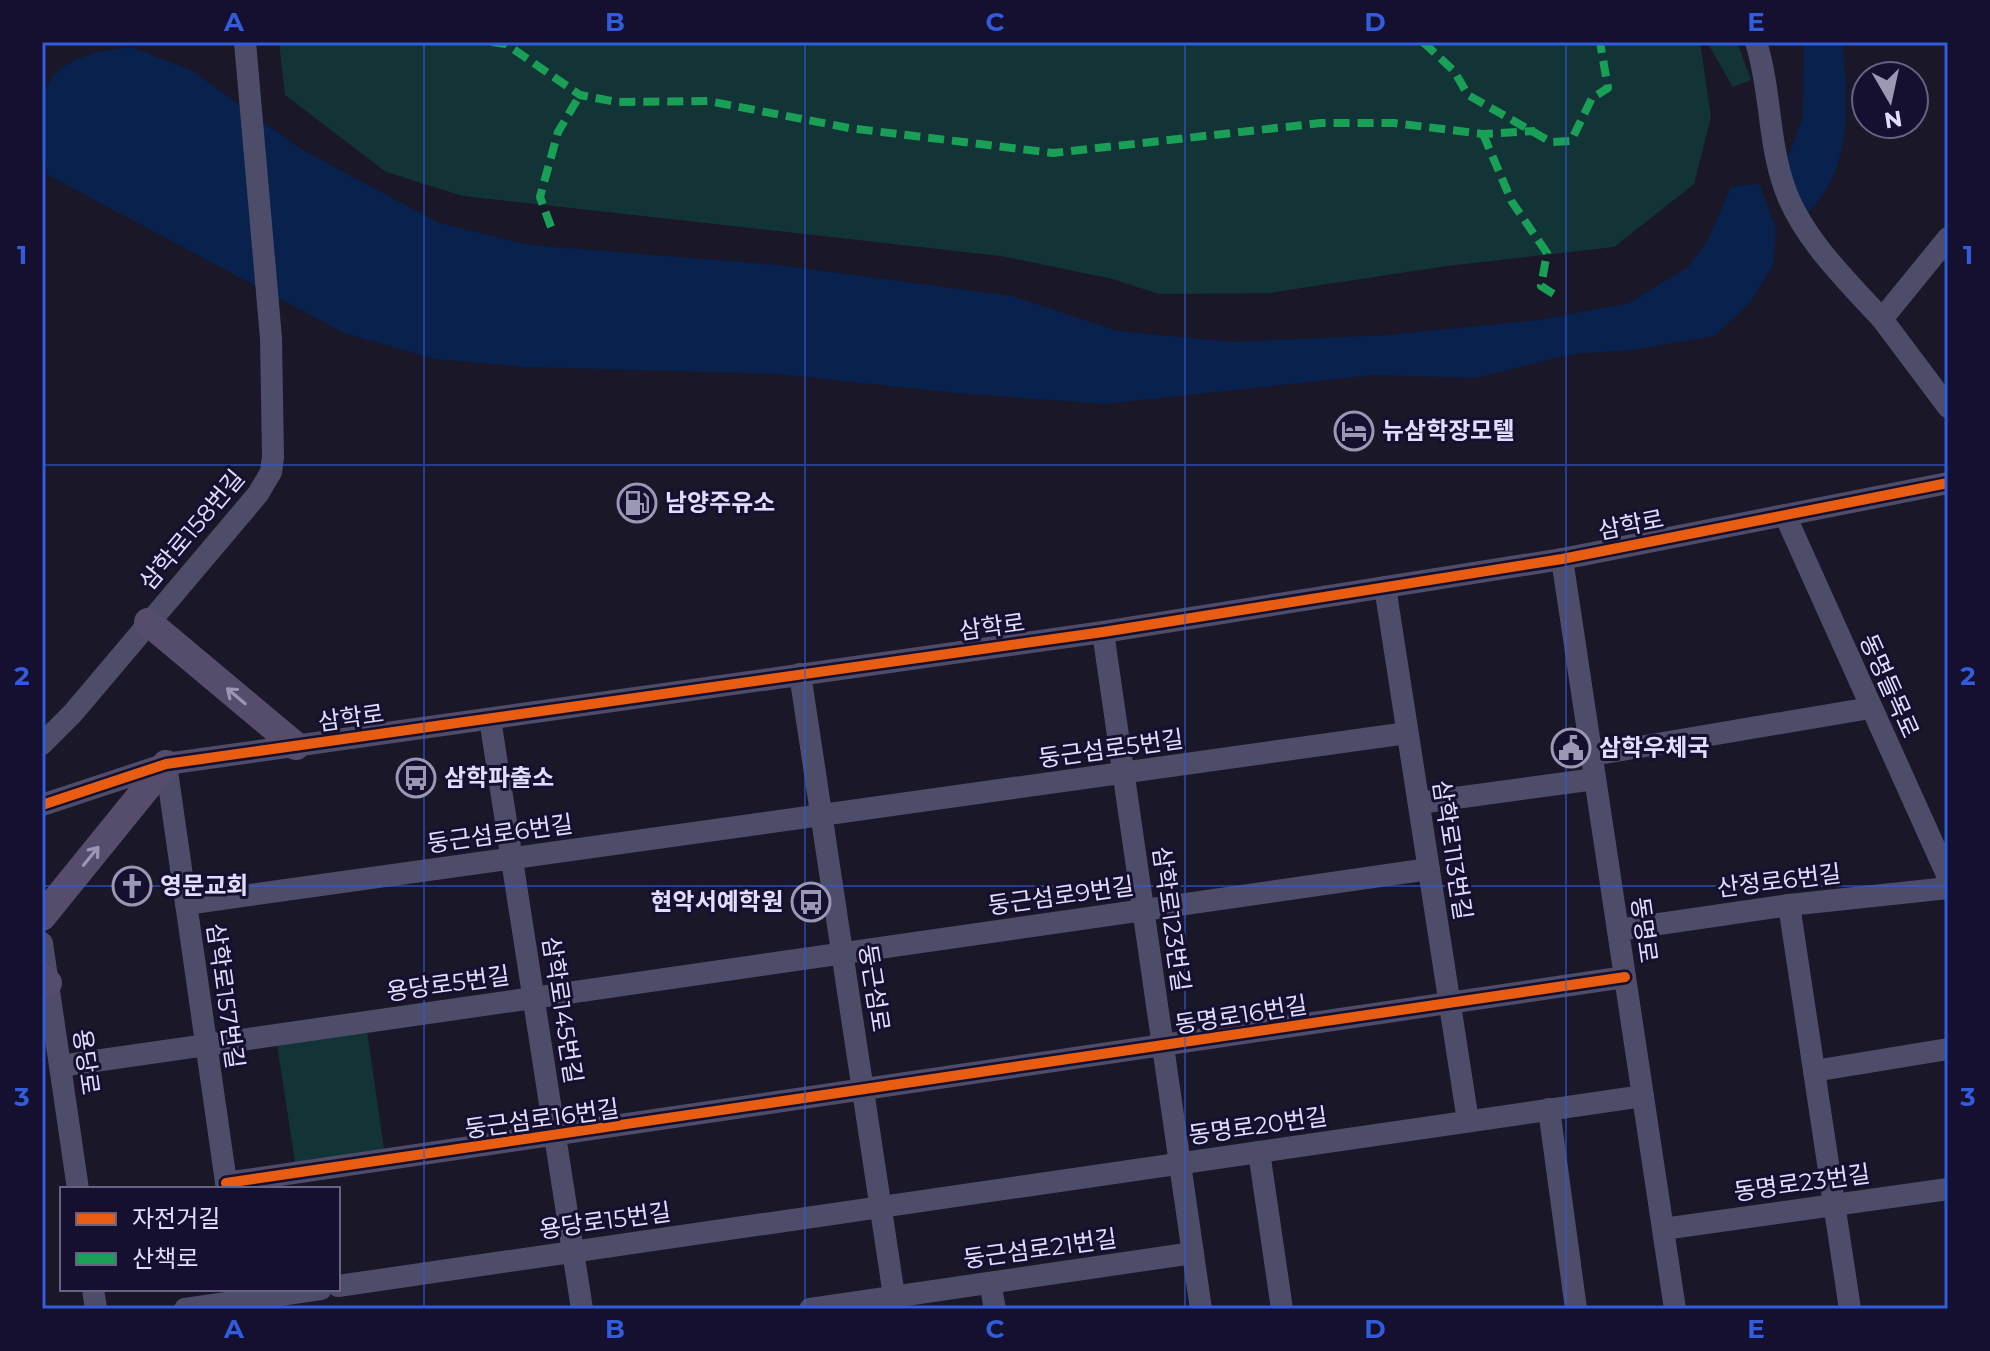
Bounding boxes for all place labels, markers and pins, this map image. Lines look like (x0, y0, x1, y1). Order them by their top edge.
hotel icon: 뉴삼학장모텔 (1333, 410, 1375, 452)
place label: 뉴삼학장모텔 (1382, 416, 1514, 445)
fuel station icon: 남양주유소 (616, 482, 658, 524)
place label: 남양주유소 (665, 488, 775, 517)
public building icon: 삼학우체국 (1550, 727, 1592, 769)
place label: 삼학우체국 (1599, 733, 1709, 762)
bus stop icon: 삼학파출소 (395, 757, 437, 799)
place label: 삼학파출소 (444, 763, 554, 792)
church icon: 영문교회 (111, 865, 153, 907)
place label: 영문교회 (160, 871, 248, 900)
bus stop icon: 현악서예학원 (790, 881, 832, 923)
place label: 현악서예학원 (651, 887, 783, 916)

